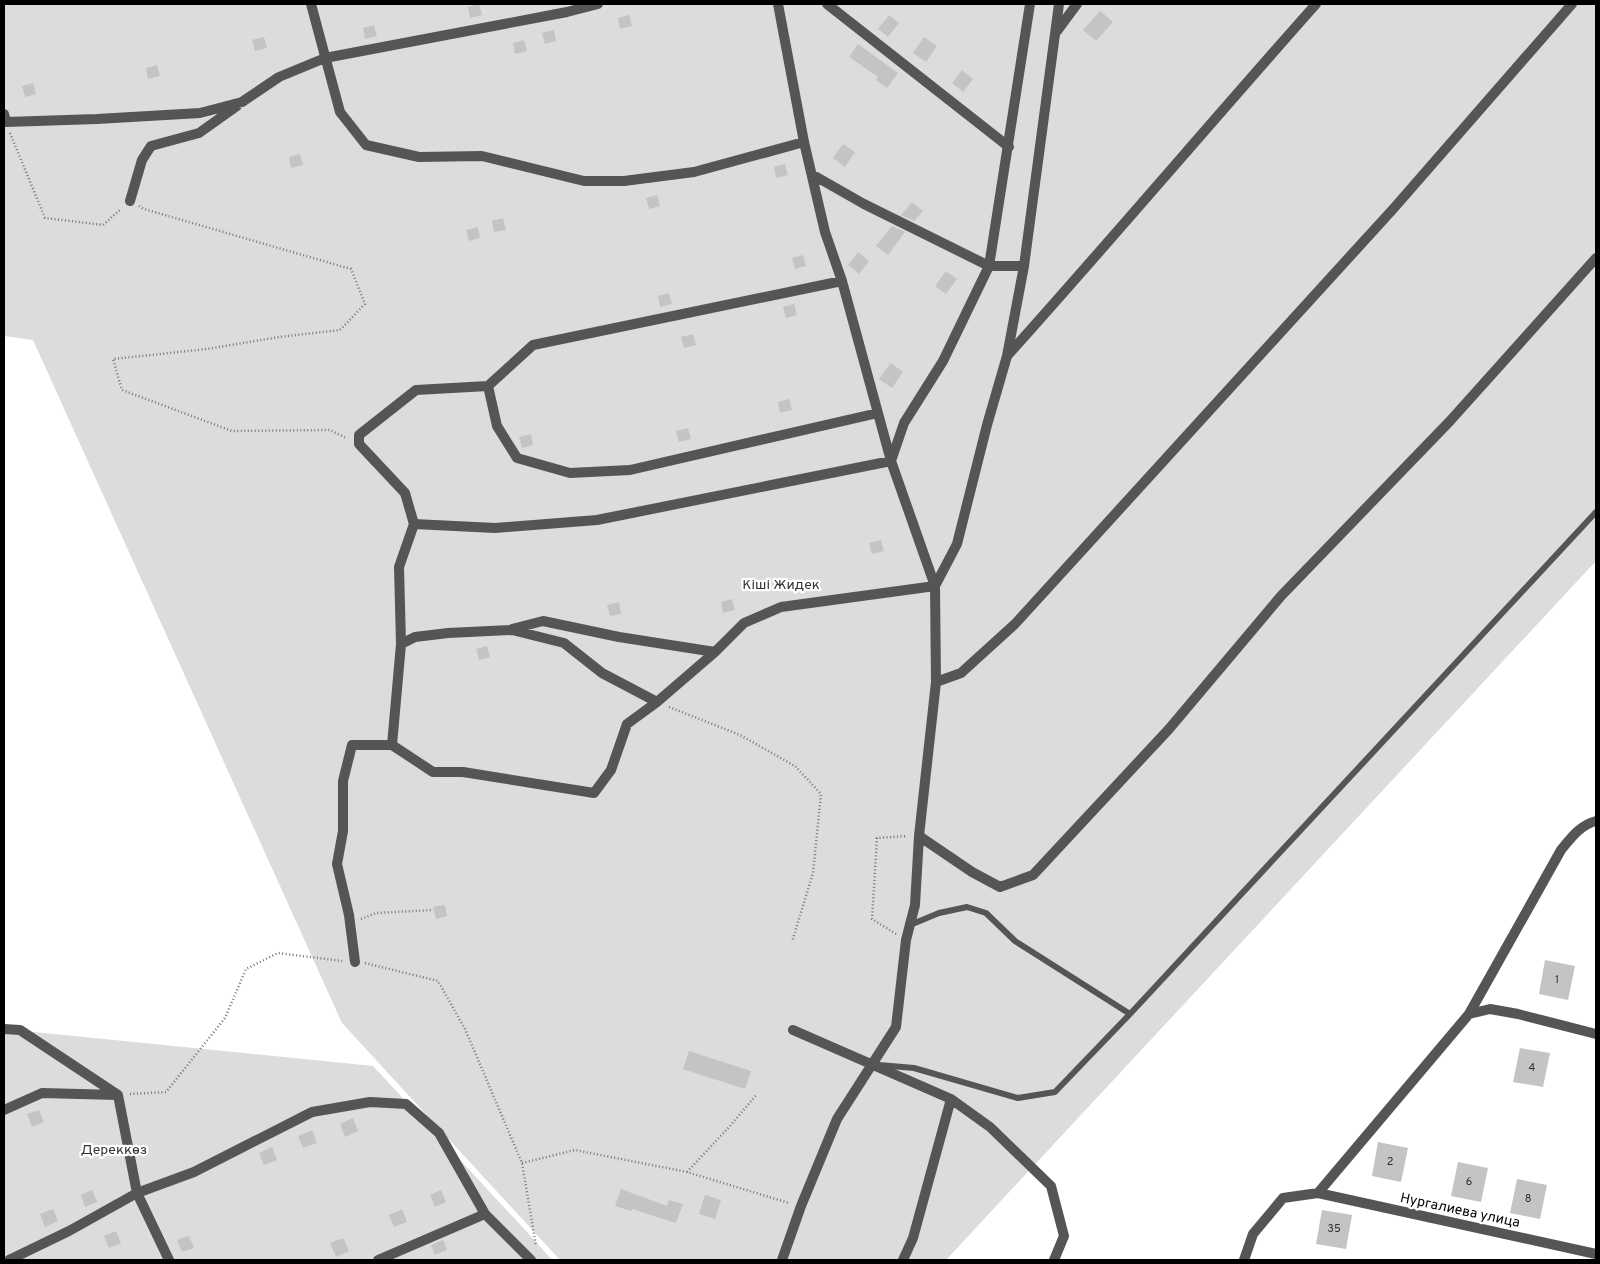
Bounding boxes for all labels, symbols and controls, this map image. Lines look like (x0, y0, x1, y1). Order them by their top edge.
park label: Кіші Жидек (742, 577, 820, 594)
house number: 1 (1555, 973, 1559, 987)
house number: 4 (1529, 1061, 1536, 1075)
park label: Дереккөз (81, 1142, 147, 1159)
house number: 2 (1387, 1155, 1393, 1169)
house number: 6 (1466, 1175, 1472, 1189)
street label: Нургалиева улица (1398, 1190, 1522, 1232)
house number: 8 (1525, 1192, 1531, 1206)
house number: 35 (1327, 1222, 1341, 1236)

